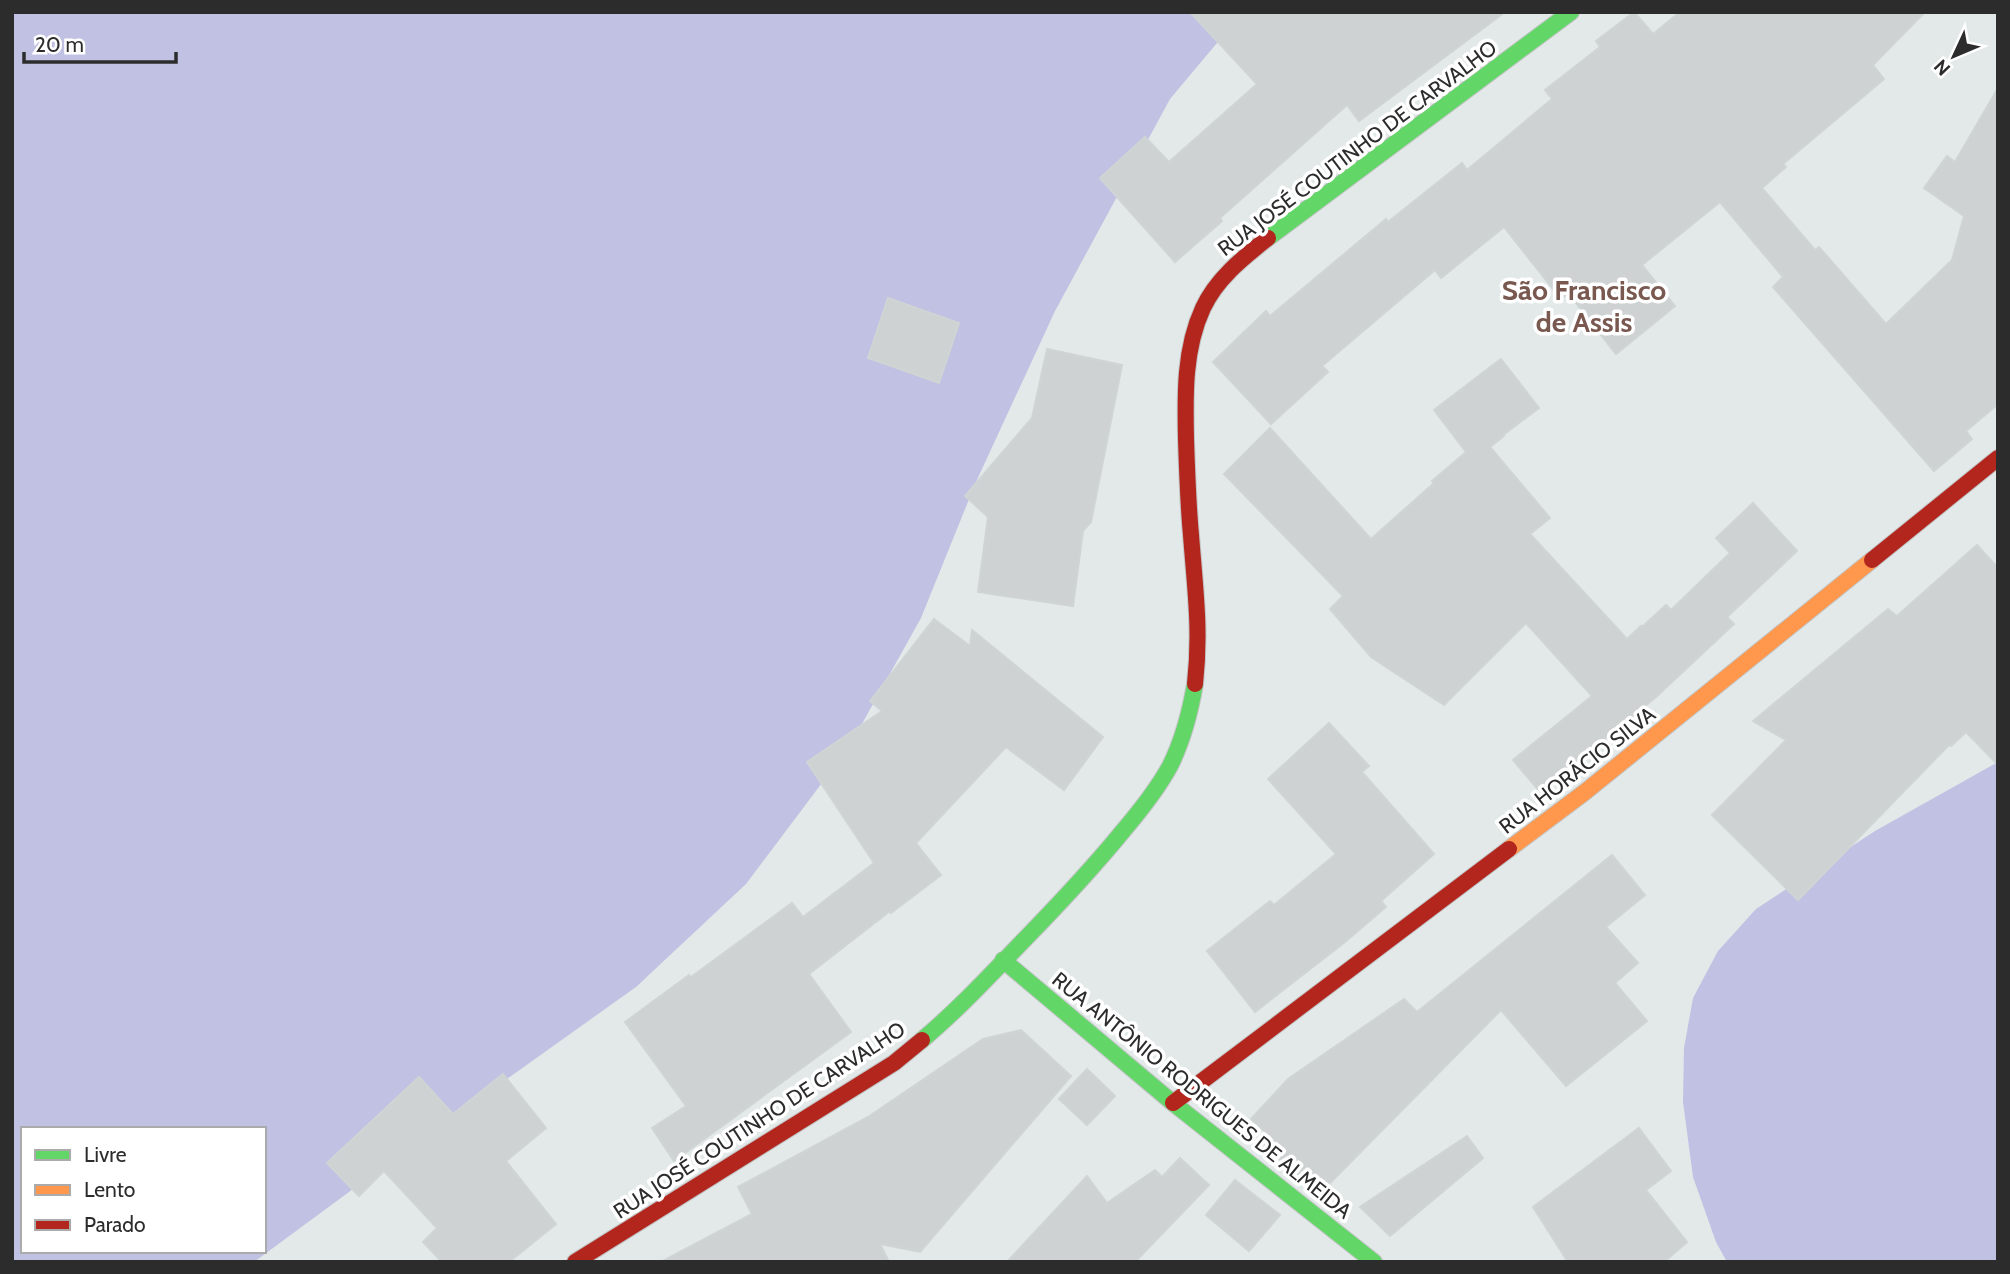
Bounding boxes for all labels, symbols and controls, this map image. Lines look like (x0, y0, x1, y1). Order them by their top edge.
scale bar (24, 21, 177, 65)
north arrow (1919, 21, 1989, 91)
text: 20 m (35, 32, 84, 57)
street label: RUA JOSÉ COUTINHO DE CARVALHO (1213, 35, 1501, 261)
text: N (1929, 55, 1955, 80)
district label: São Francisco de Assis (1502, 273, 1666, 339)
street label: RUA HORÁCIO SILVA (1494, 701, 1660, 839)
street label: RUA ANTÔNIO RODRIGUES DE ALMEIDA (1047, 966, 1357, 1224)
street label: RUA JOSÉ COUTINHO DE CARVALHO (608, 1016, 910, 1224)
legend (21, 1127, 266, 1253)
text: Livre (84, 1142, 127, 1167)
text: Lento (84, 1177, 135, 1202)
text: Parado (84, 1212, 146, 1237)

